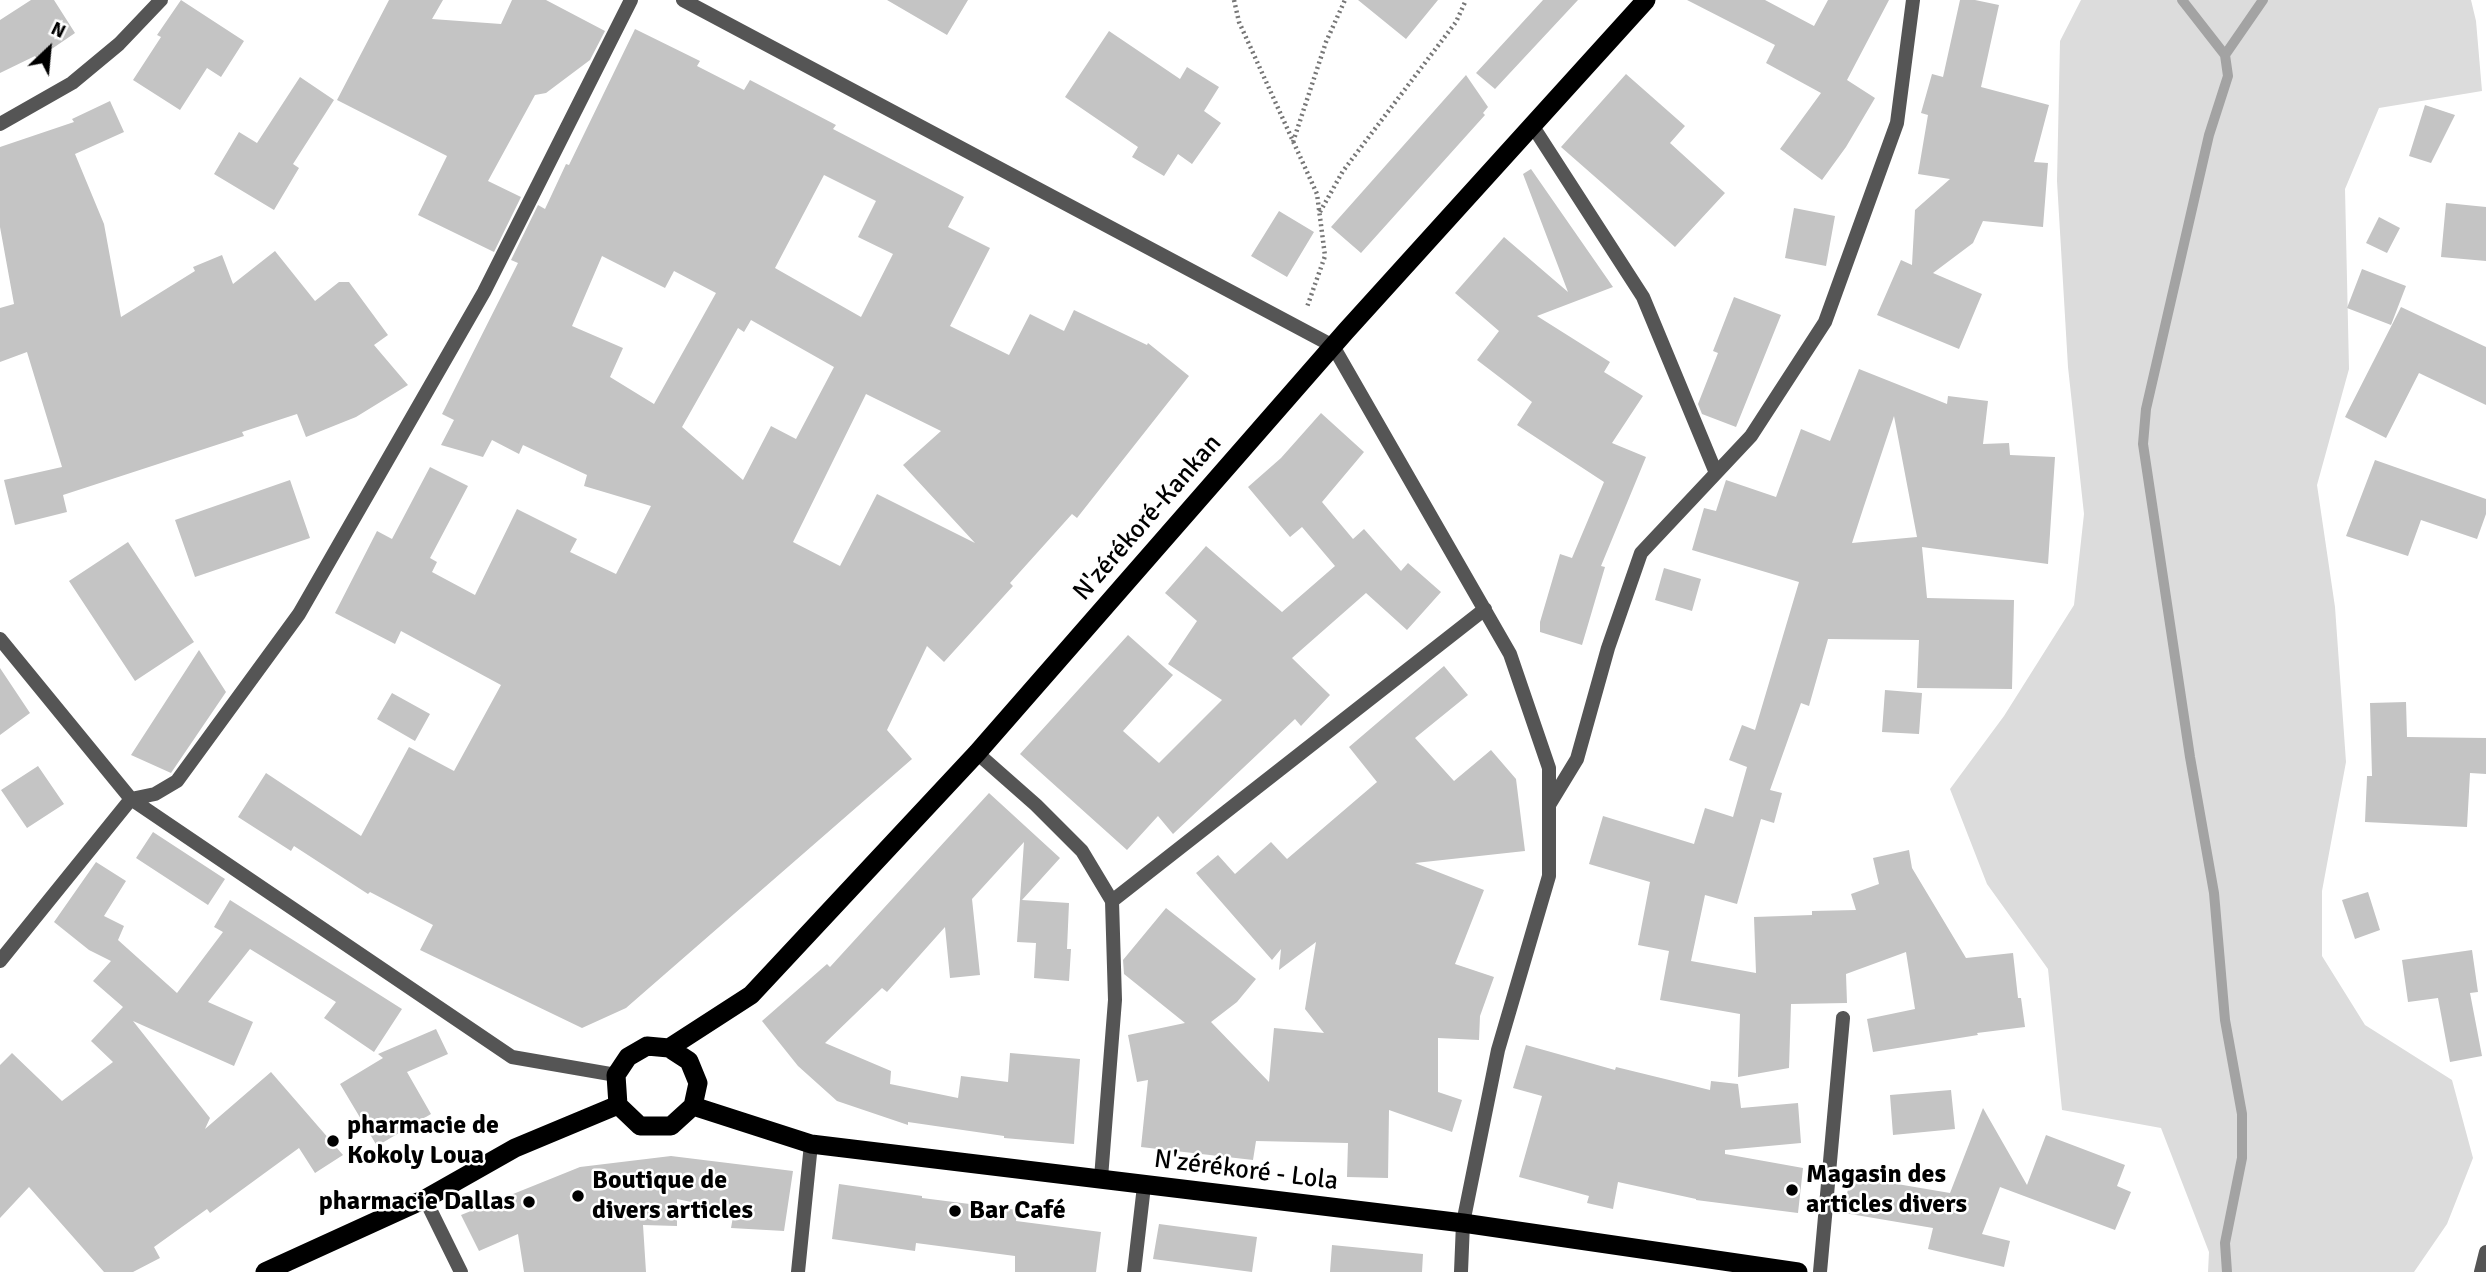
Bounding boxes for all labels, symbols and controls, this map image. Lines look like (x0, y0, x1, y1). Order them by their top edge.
north arrow (14, 14, 84, 84)
text: N (47, 16, 69, 44)
street label: N'zérékoré-Kankan (1067, 429, 1229, 607)
place label: pharmacie de Kokoly Loua (347, 1110, 499, 1172)
marker: pharmacie de Kokoly Loua (325, 1133, 341, 1149)
street label: N'zérékoré - Lola (1152, 1144, 1340, 1198)
place label: Magasin des articles divers (1806, 1159, 1967, 1220)
place label: Boutique de divers articles (592, 1165, 753, 1226)
marker: Magasin des articles divers (1784, 1182, 1800, 1198)
place label: pharmacie Dallas (319, 1186, 515, 1218)
marker: Boutique de divers articles (570, 1188, 586, 1204)
marker: pharmacie Dallas (521, 1194, 537, 1210)
place label: Bar Café (969, 1195, 1066, 1227)
marker: Bar Café (947, 1203, 963, 1219)

